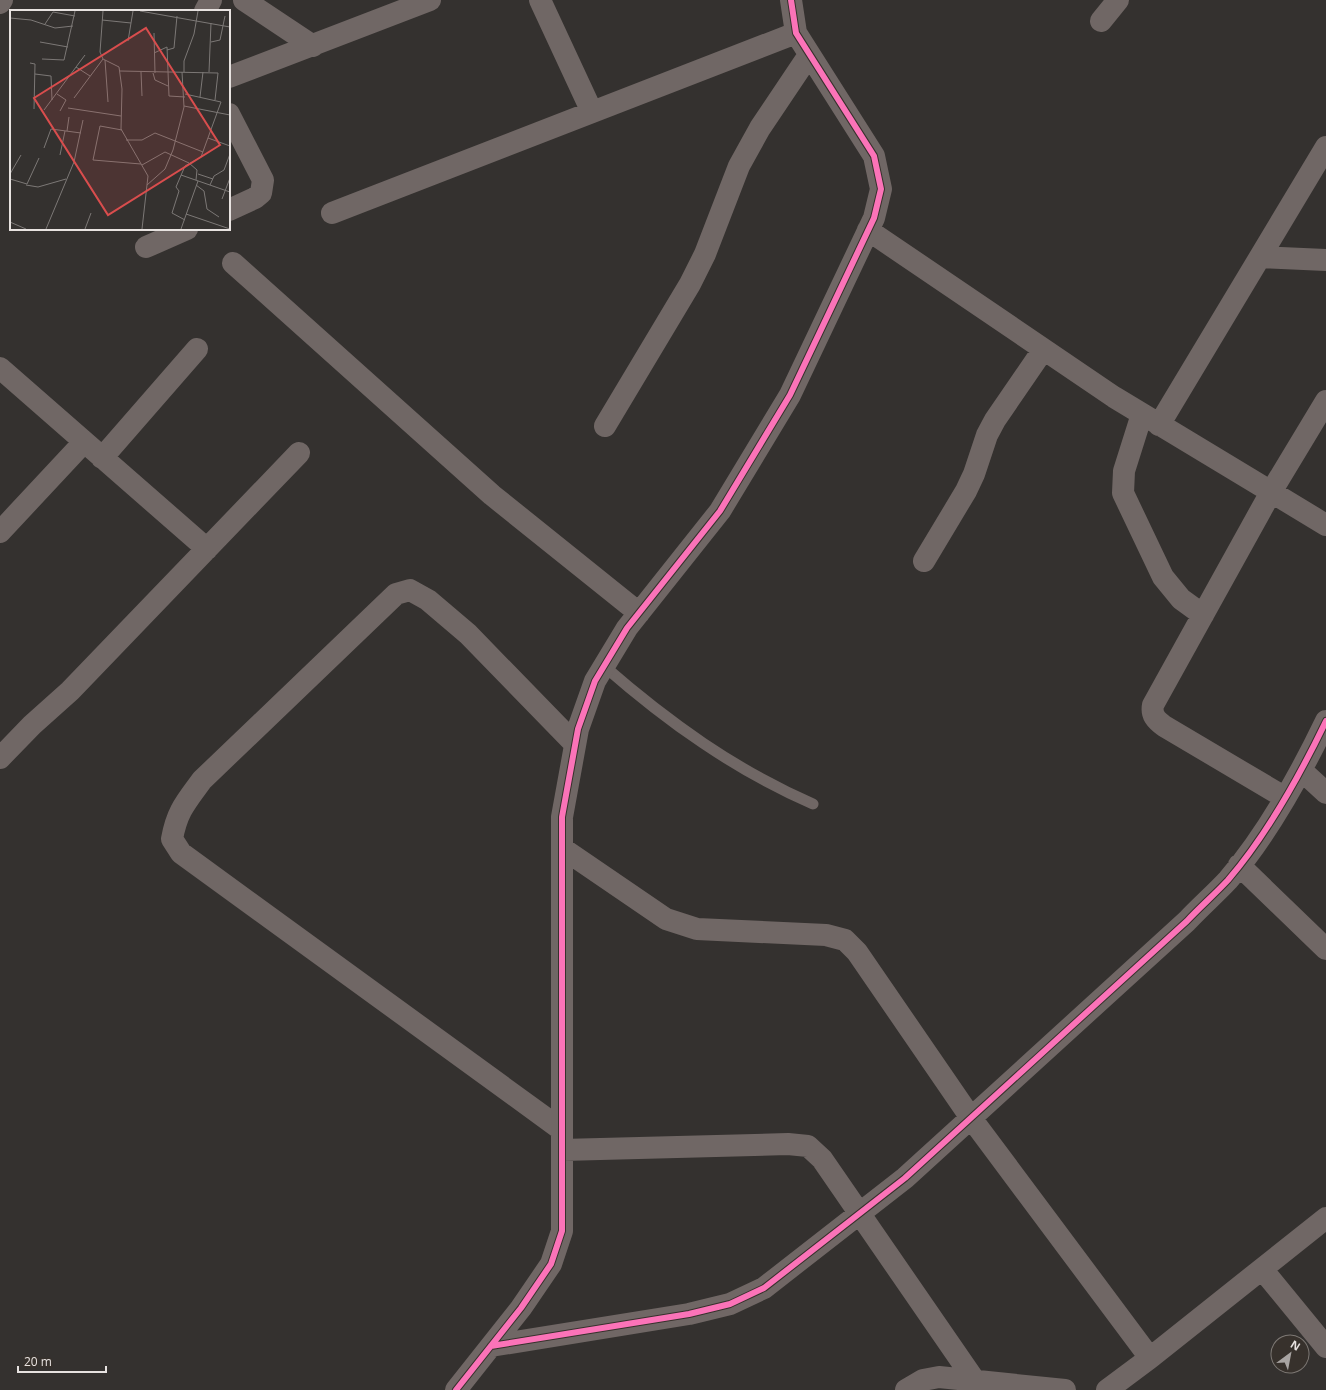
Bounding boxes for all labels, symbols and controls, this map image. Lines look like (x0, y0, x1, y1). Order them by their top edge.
inset map (10, 10, 230, 230)
north arrow (1270, 1334, 1310, 1374)
text: N (1288, 1336, 1303, 1354)
scale bar (18, 1348, 106, 1374)
text: 20 m (24, 1353, 52, 1370)

